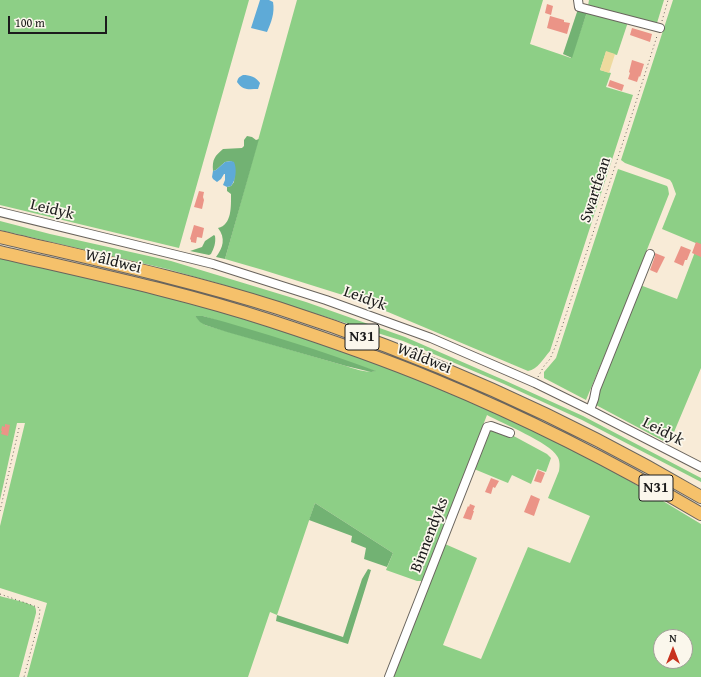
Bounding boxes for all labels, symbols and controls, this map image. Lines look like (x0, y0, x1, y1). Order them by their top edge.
scale bar (10, 8, 109, 34)
text: 100 m (15, 14, 45, 31)
street label: Swartfean (576, 155, 616, 225)
street label: Leidyk (28, 195, 76, 225)
street label: Wâldwei (83, 246, 143, 278)
street label: Leidyk (341, 282, 389, 316)
road number: N31 (345, 324, 379, 350)
street label: Wâldwei (394, 339, 454, 379)
street label: Leidyk (639, 413, 687, 451)
road number: N31 (639, 475, 673, 501)
street label: Binnendyks (407, 495, 453, 575)
north arrow (653, 629, 693, 669)
text: N (669, 630, 677, 646)

